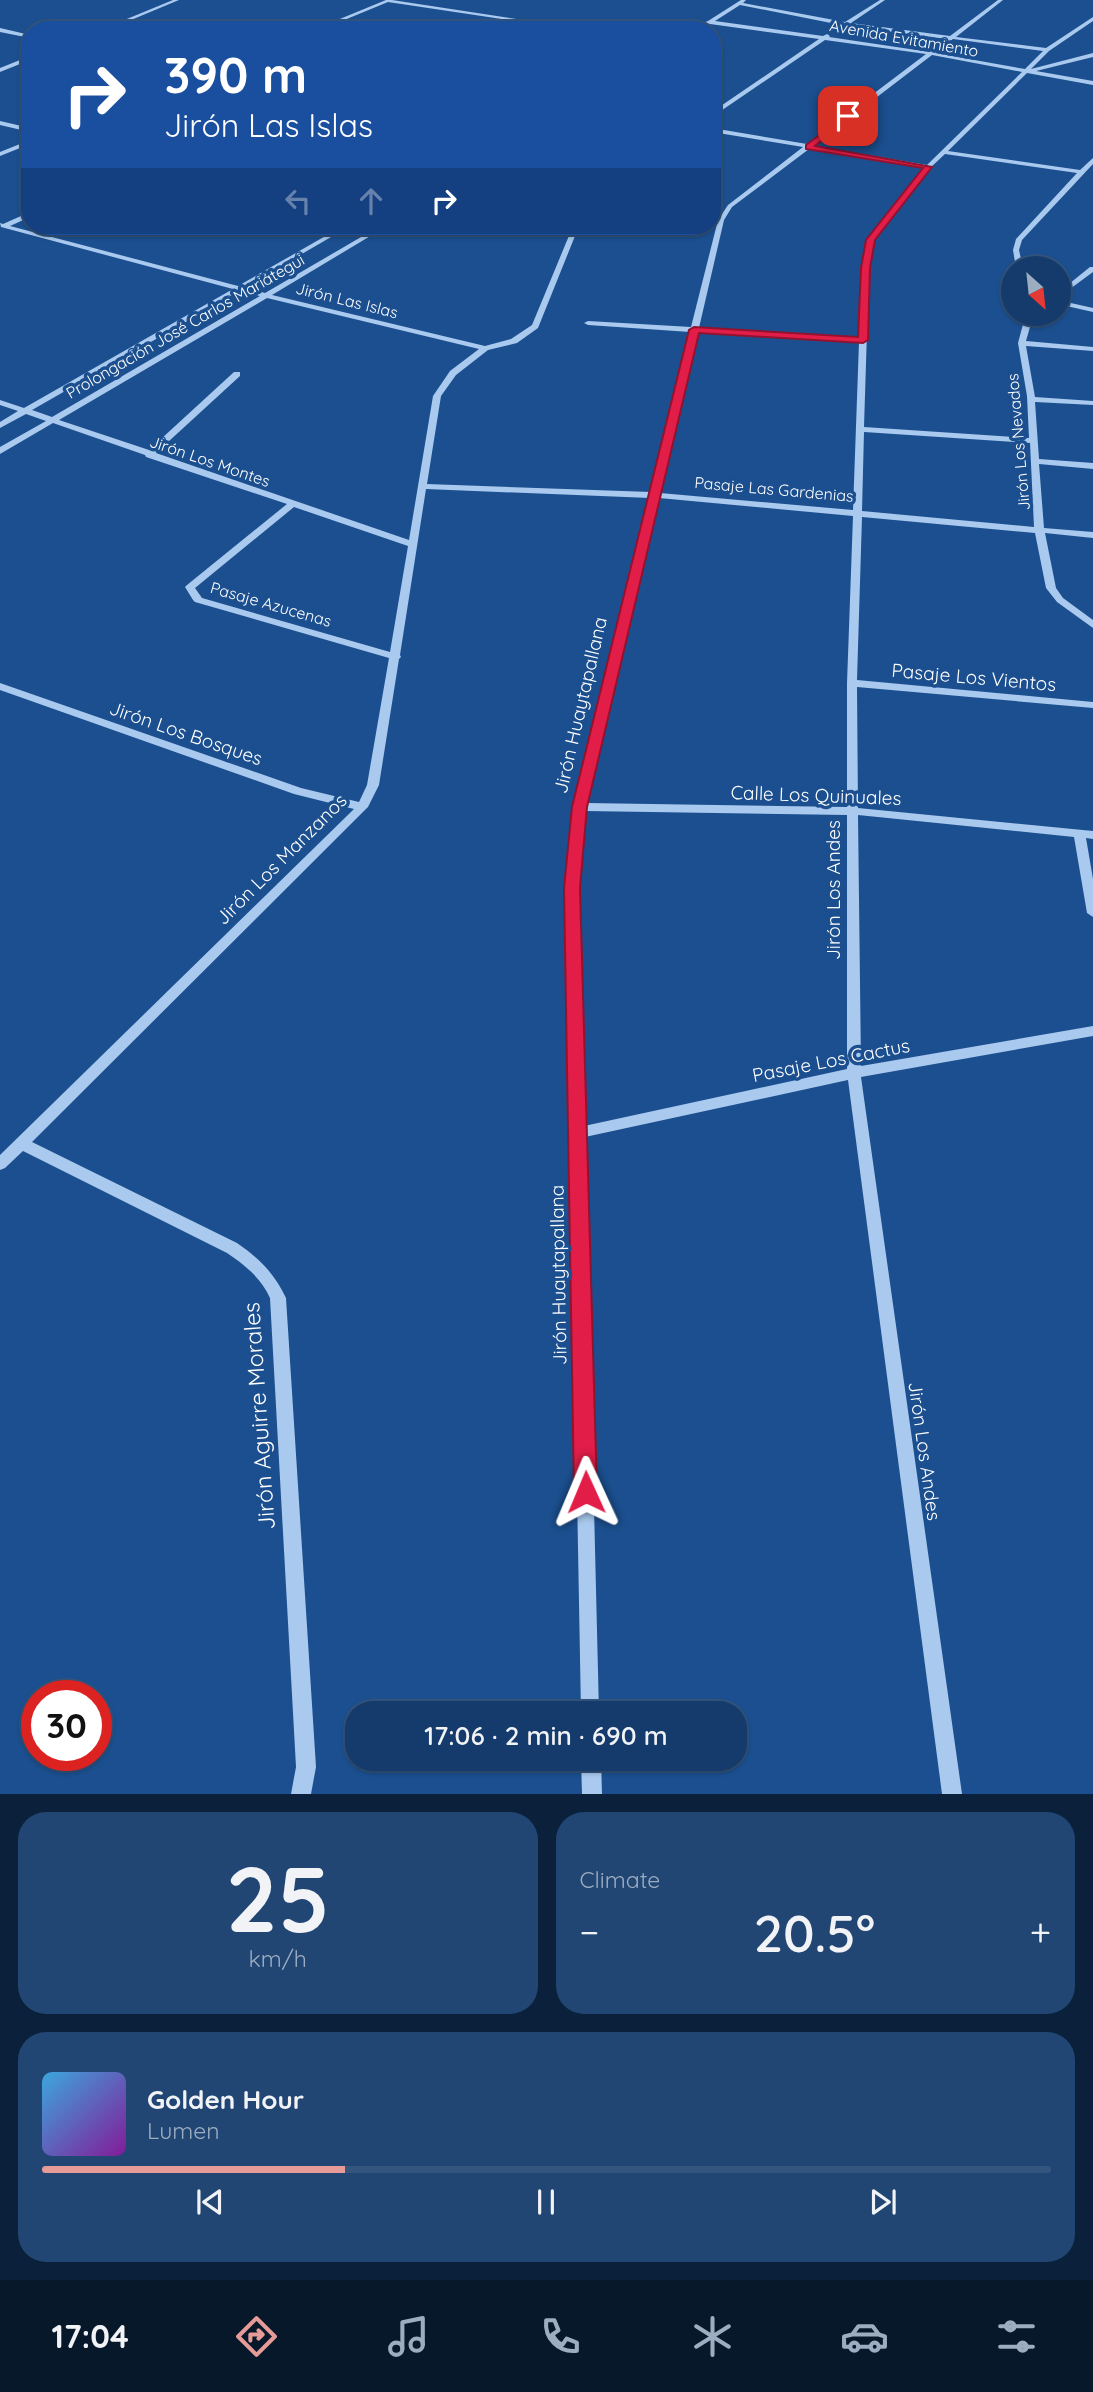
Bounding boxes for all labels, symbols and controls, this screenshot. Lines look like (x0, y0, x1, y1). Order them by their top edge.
street label: Avenida Evitamiento (828, 15, 980, 61)
text: 390 m (164, 44, 307, 105)
icon: right (49, 49, 140, 140)
pin (818, 86, 878, 146)
icon: arrive (829, 97, 867, 135)
text: Jirón Las Islas (164, 105, 373, 145)
icon: left (279, 182, 317, 220)
icon: ahead (352, 182, 390, 220)
icon: right (425, 182, 463, 220)
street label: Prolongación José Carlos Mariátegui (62, 249, 308, 403)
north arrow (1001, 256, 1071, 326)
map controls (1001, 256, 1071, 326)
street label: Jirón Las Islas (294, 278, 400, 322)
street label: Jirón Los Nevados (1002, 373, 1034, 511)
street label: Jirón Los Montes (147, 431, 273, 491)
street label: Pasaje Las Gardenias (694, 472, 854, 506)
street label: Pasaje Azucenas (208, 577, 334, 631)
street label: Jirón Huaytapallana (548, 614, 612, 796)
street label: Pasaje Los Vientos (891, 658, 1057, 696)
street label: Jirón Los Bosques (106, 696, 266, 770)
street label: Calle Los Quinuales (730, 780, 902, 810)
street label: Jirón Los Manzanos (210, 788, 352, 930)
street label: Jirón Los Andes (821, 820, 845, 960)
street label: Pasaje Los Cactus (750, 1033, 912, 1087)
street label: Jirón Huaytapallana (544, 1185, 572, 1365)
street label: Jirón Aguirre Morales (236, 1301, 281, 1531)
street label: Jirón Los Andes (903, 1380, 947, 1522)
position arrow (549, 1455, 623, 1529)
speed limit sign: 30 (21, 1680, 112, 1771)
text: 17:06 · 2 min · 690 m (424, 1719, 668, 1752)
text: 25 (226, 1841, 330, 1955)
text: Climate (580, 1865, 660, 1894)
text: 20.5° (754, 1900, 875, 1965)
text: − (580, 1908, 599, 1956)
text: + (1030, 1908, 1051, 1956)
text: km/h (249, 1944, 307, 1973)
text: Golden Hour (147, 2083, 304, 2116)
text: Lumen (147, 2116, 220, 2145)
icon: previous (191, 2183, 229, 2221)
icon: pause (527, 2183, 565, 2221)
icon: next (864, 2183, 902, 2221)
icon: directions (232, 2312, 281, 2361)
icon: music (384, 2312, 433, 2361)
icon: phone (536, 2312, 585, 2361)
icon: climate (688, 2312, 737, 2361)
icon: car (840, 2312, 889, 2361)
icon: filters (992, 2312, 1041, 2361)
text: 17:04 (52, 2316, 129, 2356)

